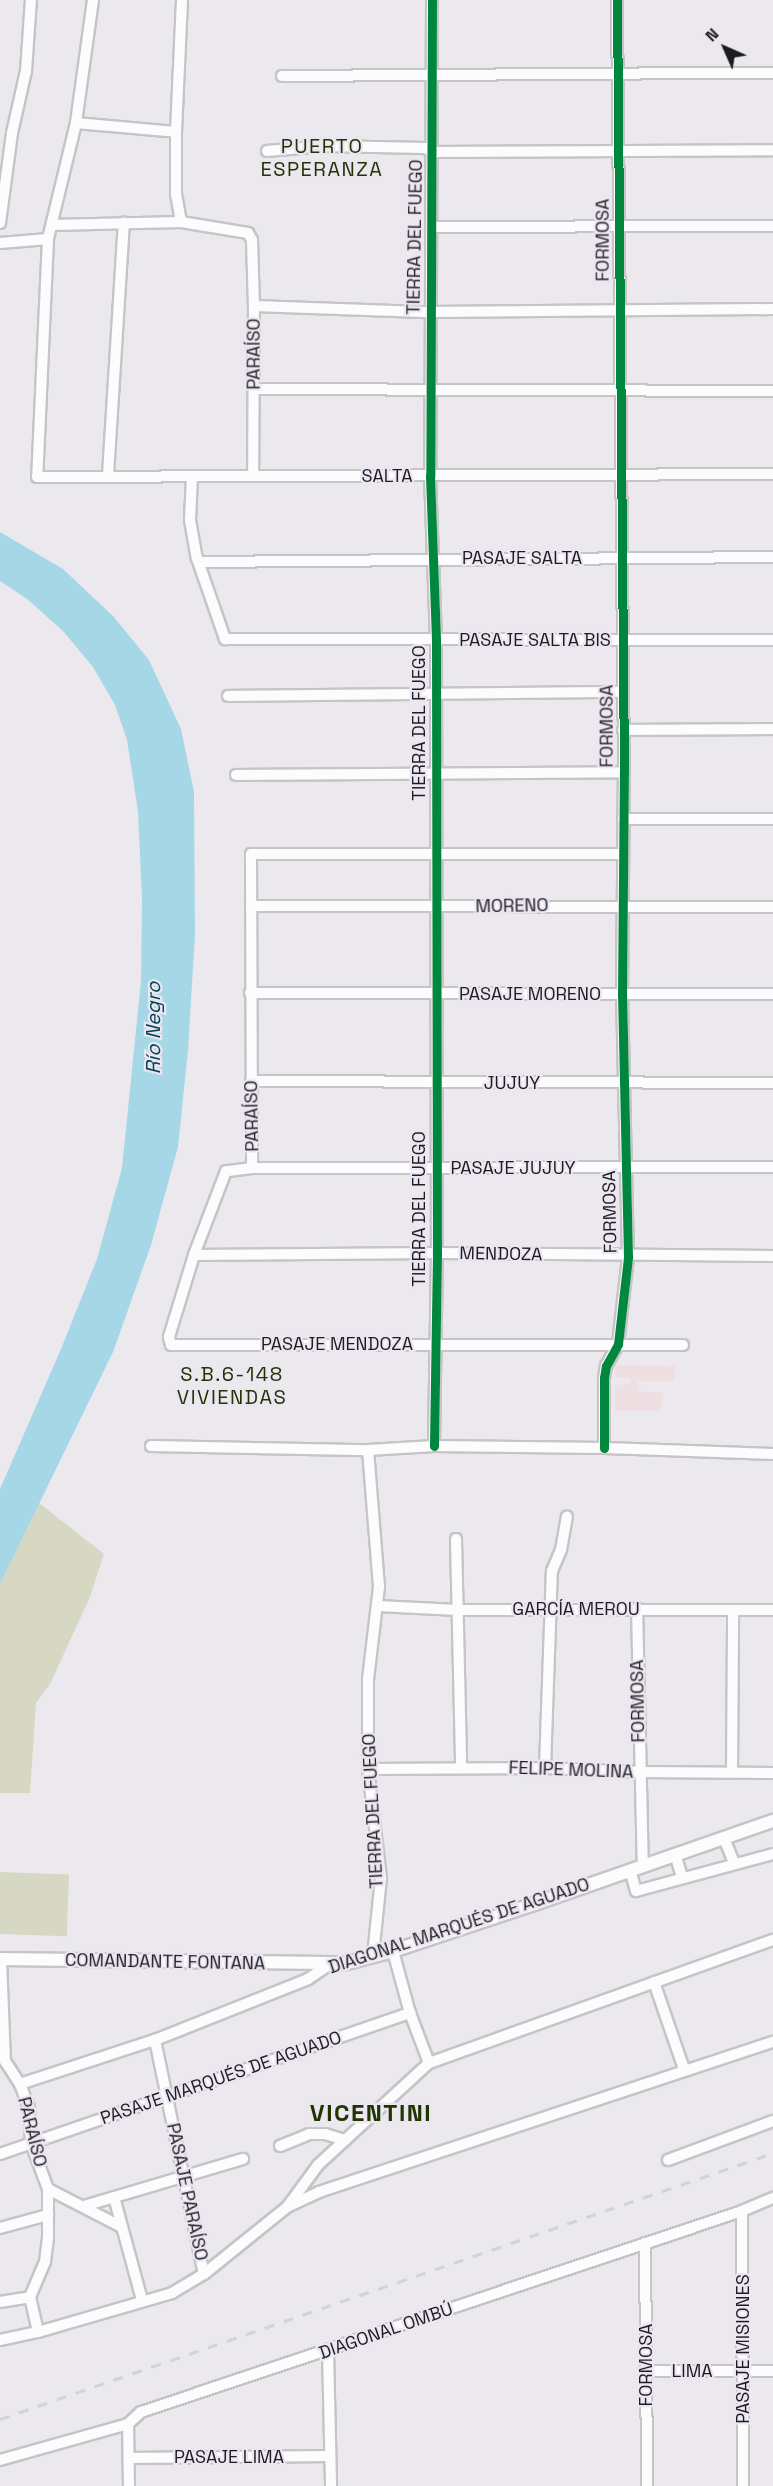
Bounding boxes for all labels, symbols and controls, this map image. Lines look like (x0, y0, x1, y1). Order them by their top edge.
north arrow (695, 18, 755, 78)
text: N (701, 24, 723, 46)
district label: PUERTO ESPERANZA (261, 134, 383, 181)
street label: TIERRA DEL FUEGO (403, 159, 427, 315)
street label: FORMOSA (592, 199, 614, 281)
street label: PARAÍSO (243, 318, 265, 390)
street label: SALTA (361, 465, 413, 487)
street label: PASAJE SALTA (462, 547, 582, 569)
street label: PASAJE SALTA BIS (459, 629, 611, 651)
street label: TIERRA DEL FUEGO (408, 645, 430, 801)
street label: FORMOSA (596, 685, 618, 767)
street label: MORENO (475, 895, 549, 917)
water label: Río Negro (141, 982, 165, 1074)
street label: PASAJE MORENO (459, 983, 601, 1005)
street label: JUJUY (484, 1072, 540, 1094)
street label: PARAÍSO (241, 1080, 263, 1152)
street label: TIERRA DEL FUEGO (408, 1131, 430, 1287)
street label: PASAJE JUJUY (450, 1157, 576, 1179)
street label: FORMOSA (598, 1170, 622, 1254)
street label: MENDOZA (459, 1242, 543, 1266)
street label: PASAJE MENDOZA (261, 1333, 413, 1355)
district label: S.B.6-148 VIVIENDAS (177, 1362, 287, 1409)
street label: GARCÍA MEROU (512, 1598, 640, 1620)
street label: FORMOSA (626, 1659, 650, 1743)
street label: TIERRA DEL FUEGO (358, 1733, 388, 1889)
street label: FELIPE MOLINA (508, 1757, 634, 1783)
street label: DIAGONAL MARQUÉS DE AGUADO (325, 1873, 593, 1979)
street label: COMANDANTE FONTANA (65, 1949, 265, 1975)
street label: PASAJE MARQUÉS DE AGUADO (98, 2026, 344, 2130)
street label: PARAÍSO (13, 2095, 51, 2169)
district label: VICENTINI (310, 2099, 432, 2127)
street label: PASAJE PARAÍSO (162, 2121, 212, 2263)
street label: PASAJE MISIONES (732, 2274, 754, 2424)
street label: DIAGONAL OMBÚ (316, 2298, 456, 2364)
street label: FORMOSA (635, 2324, 657, 2406)
street label: LIMA (671, 2360, 713, 2382)
street label: PASAJE LIMA (174, 2446, 284, 2468)

